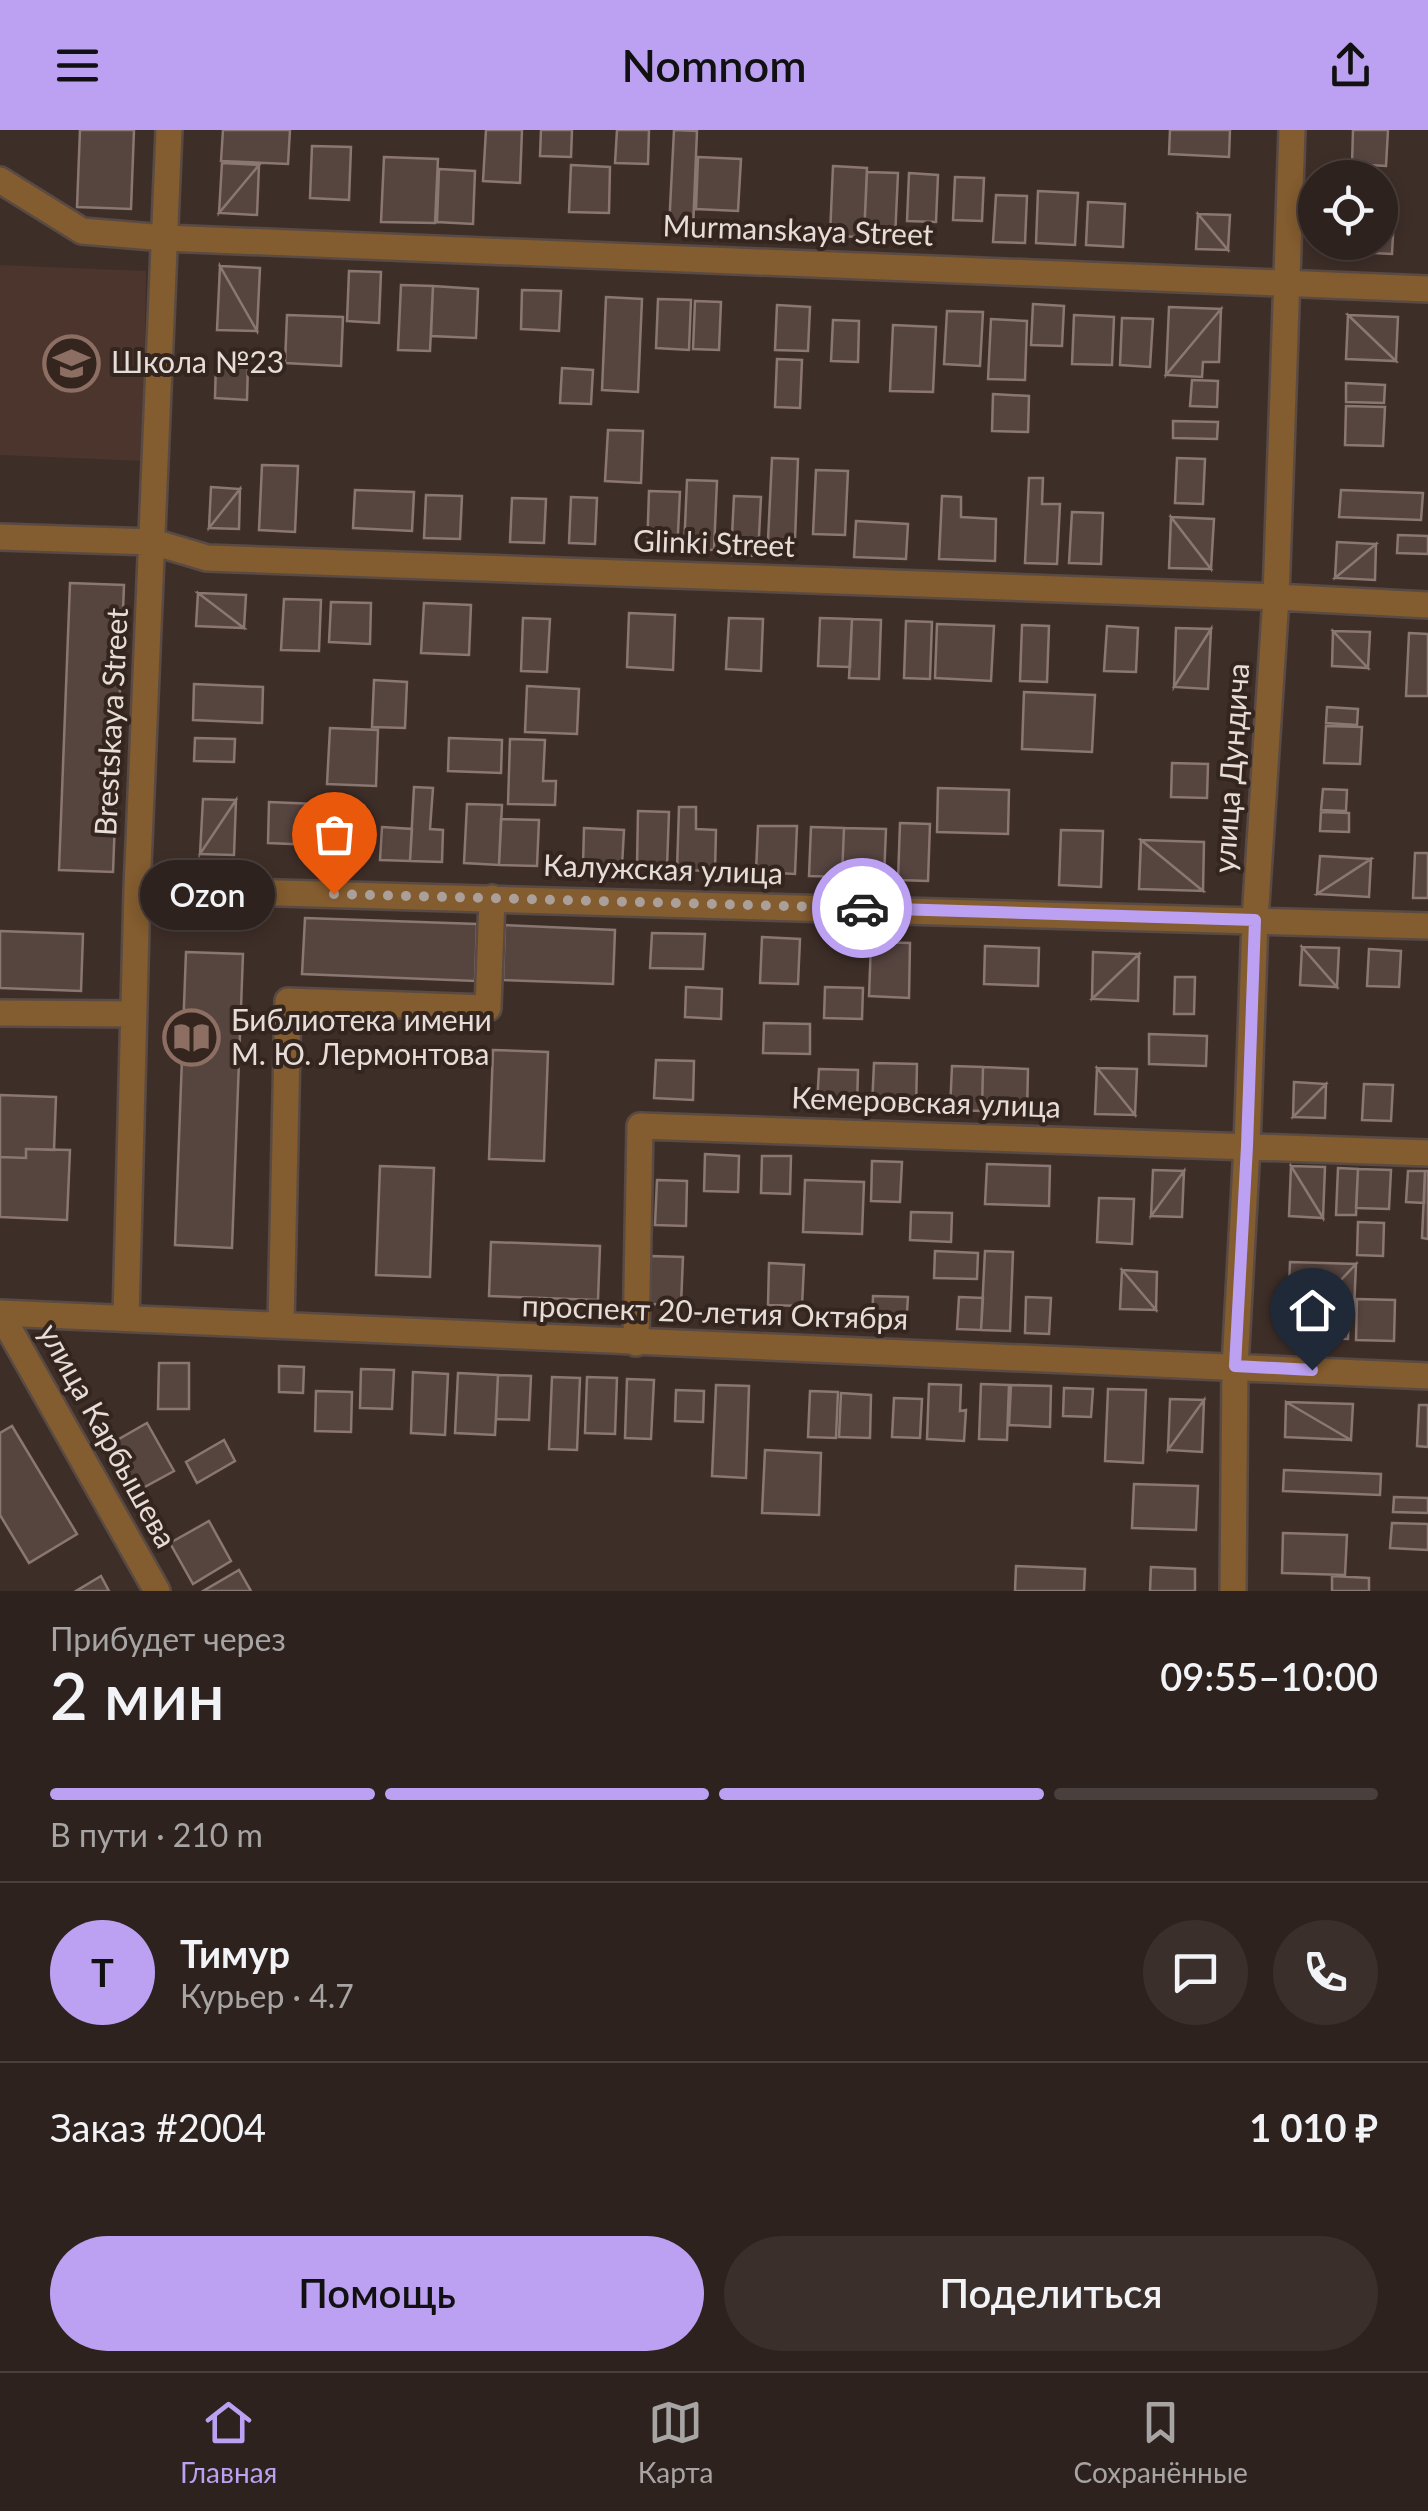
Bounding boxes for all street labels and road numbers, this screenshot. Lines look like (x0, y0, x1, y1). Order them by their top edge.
street label: Murmanskaya Street (662, 206, 934, 252)
street label: Glinki Street (633, 521, 796, 563)
street label: Brestskaya Street (86, 607, 134, 837)
street label: улица Дундича (1205, 662, 1255, 874)
street label: Калужская улица (542, 846, 784, 890)
street label: Кемеровская улица (791, 1078, 1061, 1124)
street label: проспект 20-летия Октября (521, 1286, 909, 1336)
street label: улица Карбышева (32, 1317, 185, 1553)

